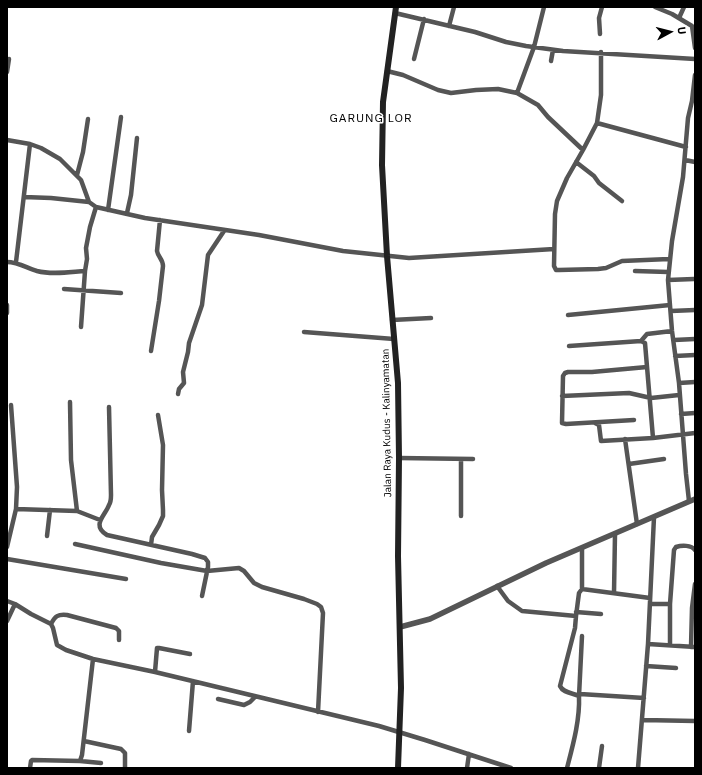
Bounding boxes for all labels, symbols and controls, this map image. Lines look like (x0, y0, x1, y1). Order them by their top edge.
north arrow (650, 12, 690, 52)
text: U (674, 26, 689, 35)
district label: GARUNG LOR (329, 112, 413, 126)
street label: Jalan Raya Kudus - Kalinyamatan (380, 349, 394, 497)

